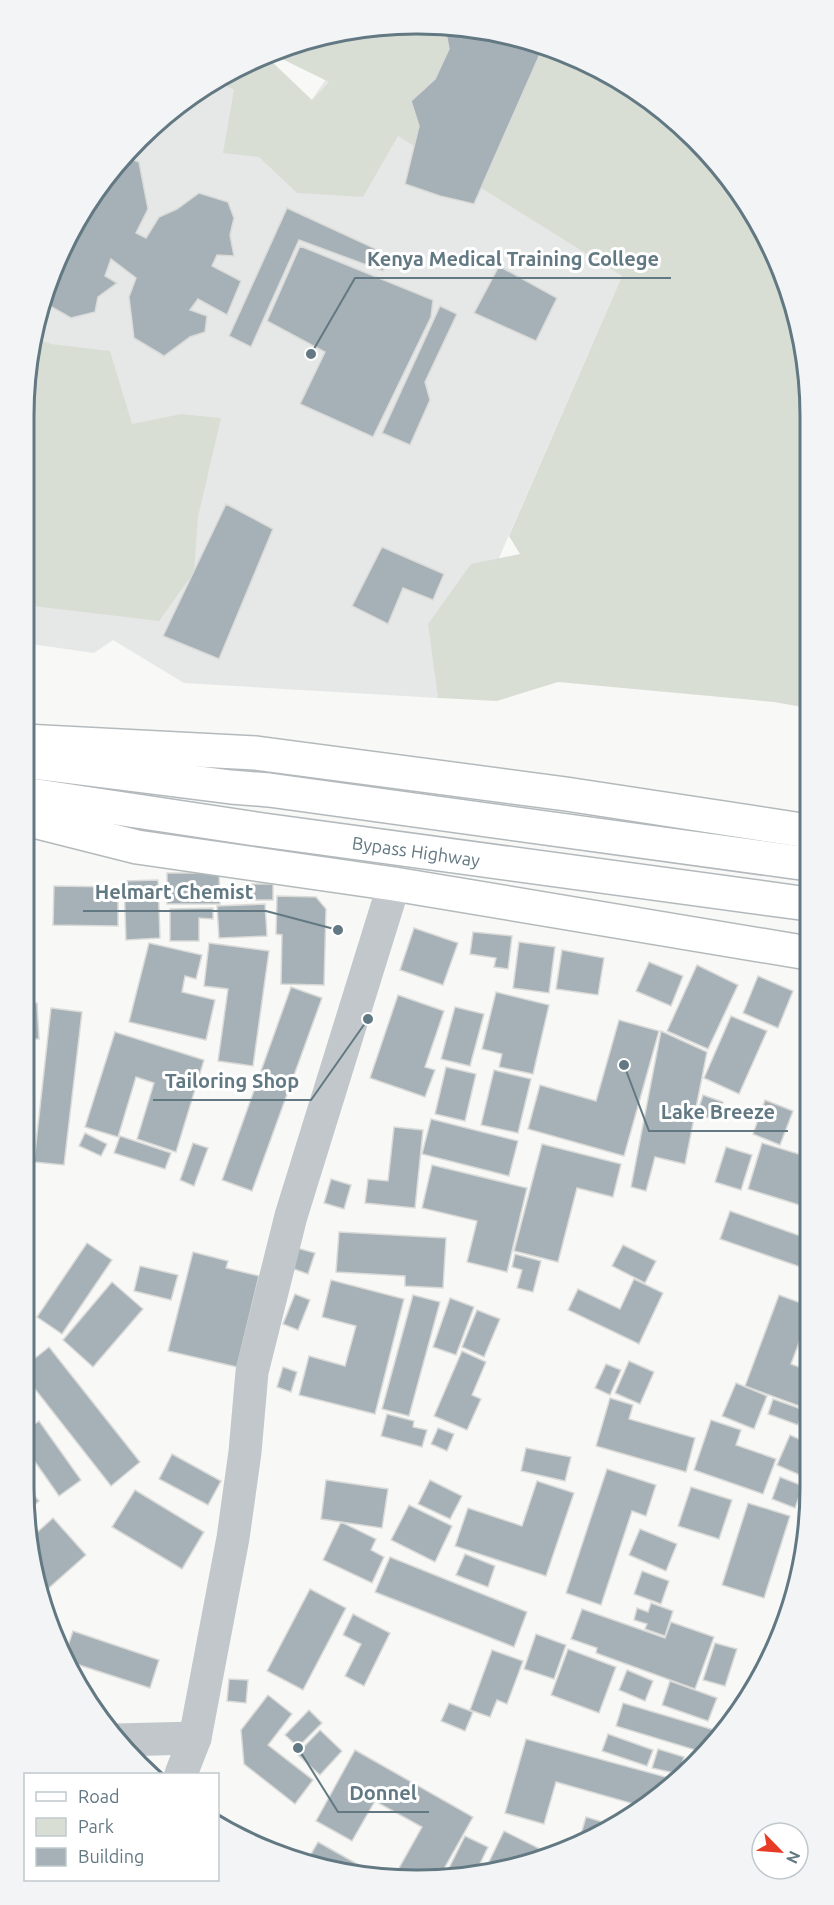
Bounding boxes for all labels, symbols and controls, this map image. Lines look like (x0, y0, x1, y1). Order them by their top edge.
callout: Kenya Medical Training College (355, 240, 671, 278)
text: Kenya Medical Training College (367, 247, 659, 270)
street label: Bypass Highway (351, 832, 482, 870)
callout: Helmart Chemist (83, 873, 266, 911)
text: Helmart Chemist (95, 880, 254, 903)
callout: Tailoring Shop (153, 1062, 311, 1100)
text: Tailoring Shop (165, 1069, 299, 1092)
callout: Lake Breeze (649, 1093, 788, 1131)
text: Lake Breeze (661, 1100, 775, 1123)
legend (24, 1773, 219, 1881)
callout: Donnel (338, 1774, 429, 1812)
text: Donnel (349, 1781, 417, 1804)
text: Road (78, 1786, 120, 1806)
text: Park (78, 1816, 114, 1836)
north arrow (750, 1821, 810, 1881)
text: Building (78, 1846, 144, 1866)
text: N (783, 1848, 804, 1867)

